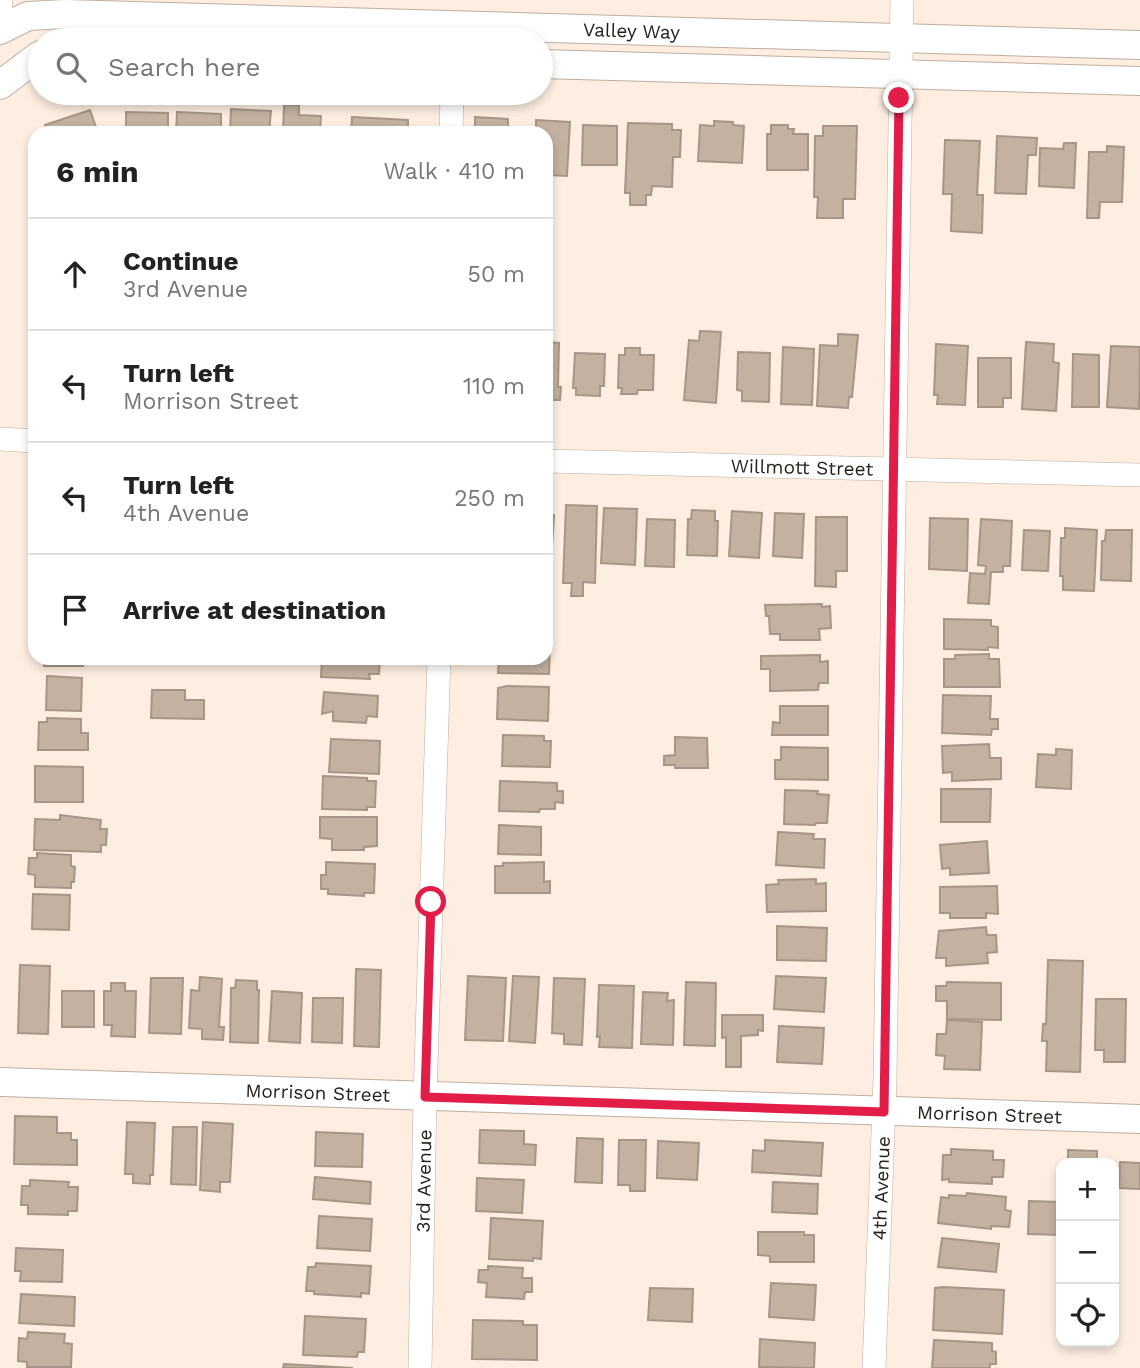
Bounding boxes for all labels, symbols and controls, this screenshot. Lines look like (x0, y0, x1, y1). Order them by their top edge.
street label: Valley Way (583, 18, 680, 44)
search box (28, 28, 553, 105)
icon: search (52, 48, 90, 86)
text: Search here (108, 52, 260, 82)
route end (883, 82, 914, 113)
text: 6 min (56, 154, 139, 189)
text: Walk · 410 m (384, 158, 525, 185)
text: Continue (123, 246, 239, 276)
icon: ahead (56, 255, 94, 293)
text: 50 m (468, 261, 525, 288)
text: 3rd Avenue (123, 276, 248, 303)
text: Turn left (123, 358, 234, 388)
icon: left (56, 367, 94, 405)
text: 110 m (463, 373, 525, 400)
text: Morrison Street (123, 388, 298, 415)
street label: Willmott Street (730, 454, 874, 481)
text: Turn left (123, 470, 234, 500)
icon: left (56, 479, 94, 517)
text: 250 m (454, 485, 525, 512)
text: 4th Avenue (123, 500, 249, 527)
icon: arrive (56, 591, 94, 629)
text: Arrive at destination (123, 595, 386, 625)
route start (415, 886, 446, 917)
street label: Morrison Street (245, 1079, 391, 1107)
street label: Morrison Street (917, 1101, 1062, 1128)
street label: 3rd Avenue (411, 1129, 436, 1233)
street label: 4th Avenue (868, 1136, 895, 1241)
map controls (1056, 1158, 1119, 1347)
button: + (1056, 1158, 1119, 1221)
button: − (1056, 1221, 1119, 1284)
button: locate (1056, 1284, 1119, 1347)

